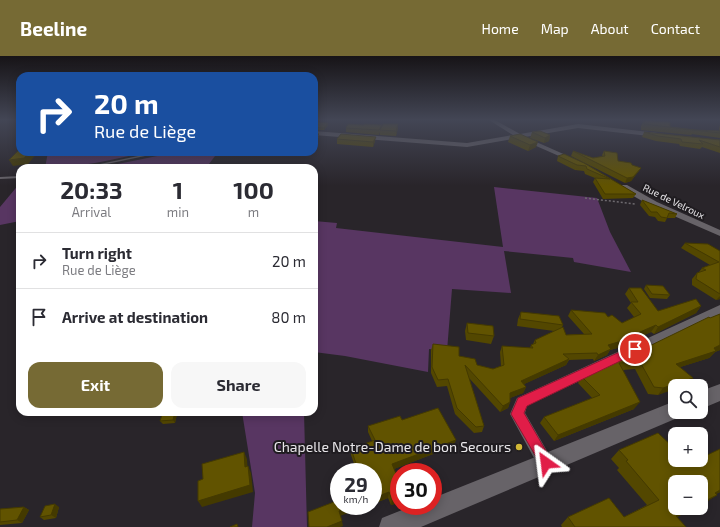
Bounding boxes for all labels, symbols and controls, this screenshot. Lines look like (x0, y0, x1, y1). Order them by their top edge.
text: Beeline (20, 17, 87, 40)
text: Home (482, 20, 519, 37)
text: Map (541, 20, 569, 37)
text: About (591, 20, 629, 37)
text: Contact (651, 20, 700, 37)
text: 20 m (94, 86, 159, 120)
icon: right (28, 88, 80, 140)
text: Rue de Liège (94, 120, 196, 142)
text: 20:33 (60, 175, 123, 204)
text: 1 (173, 175, 183, 204)
text: 100 (233, 175, 274, 204)
street label: Rue de Velroux (641, 181, 707, 221)
text: Arrival (72, 204, 111, 220)
text: min (167, 204, 189, 220)
text: m (248, 204, 259, 220)
text: Turn right (62, 244, 132, 262)
icon: right (28, 250, 50, 272)
text: 20 m (272, 252, 306, 270)
text: Rue de Liège (62, 262, 136, 278)
icon: arrive (28, 306, 50, 328)
text: Arrive at destination (62, 308, 208, 326)
text: 80 m (271, 308, 306, 326)
pin (618, 332, 652, 366)
icon: arrive (624, 338, 646, 360)
button: Exit (28, 362, 163, 408)
button: Share (171, 362, 306, 408)
map controls (668, 379, 708, 515)
button: search (668, 379, 708, 419)
button: + (668, 427, 708, 467)
place label: Chapelle Notre-Dame de bon Secours (274, 438, 511, 455)
marker: Chapelle Notre-Dame de bon Secours (514, 442, 524, 452)
position arrow (525, 442, 567, 484)
speed limit sign: 30 (390, 463, 442, 515)
text: 29 (344, 472, 368, 496)
button: − (668, 475, 708, 515)
text: km/h (344, 493, 368, 505)

